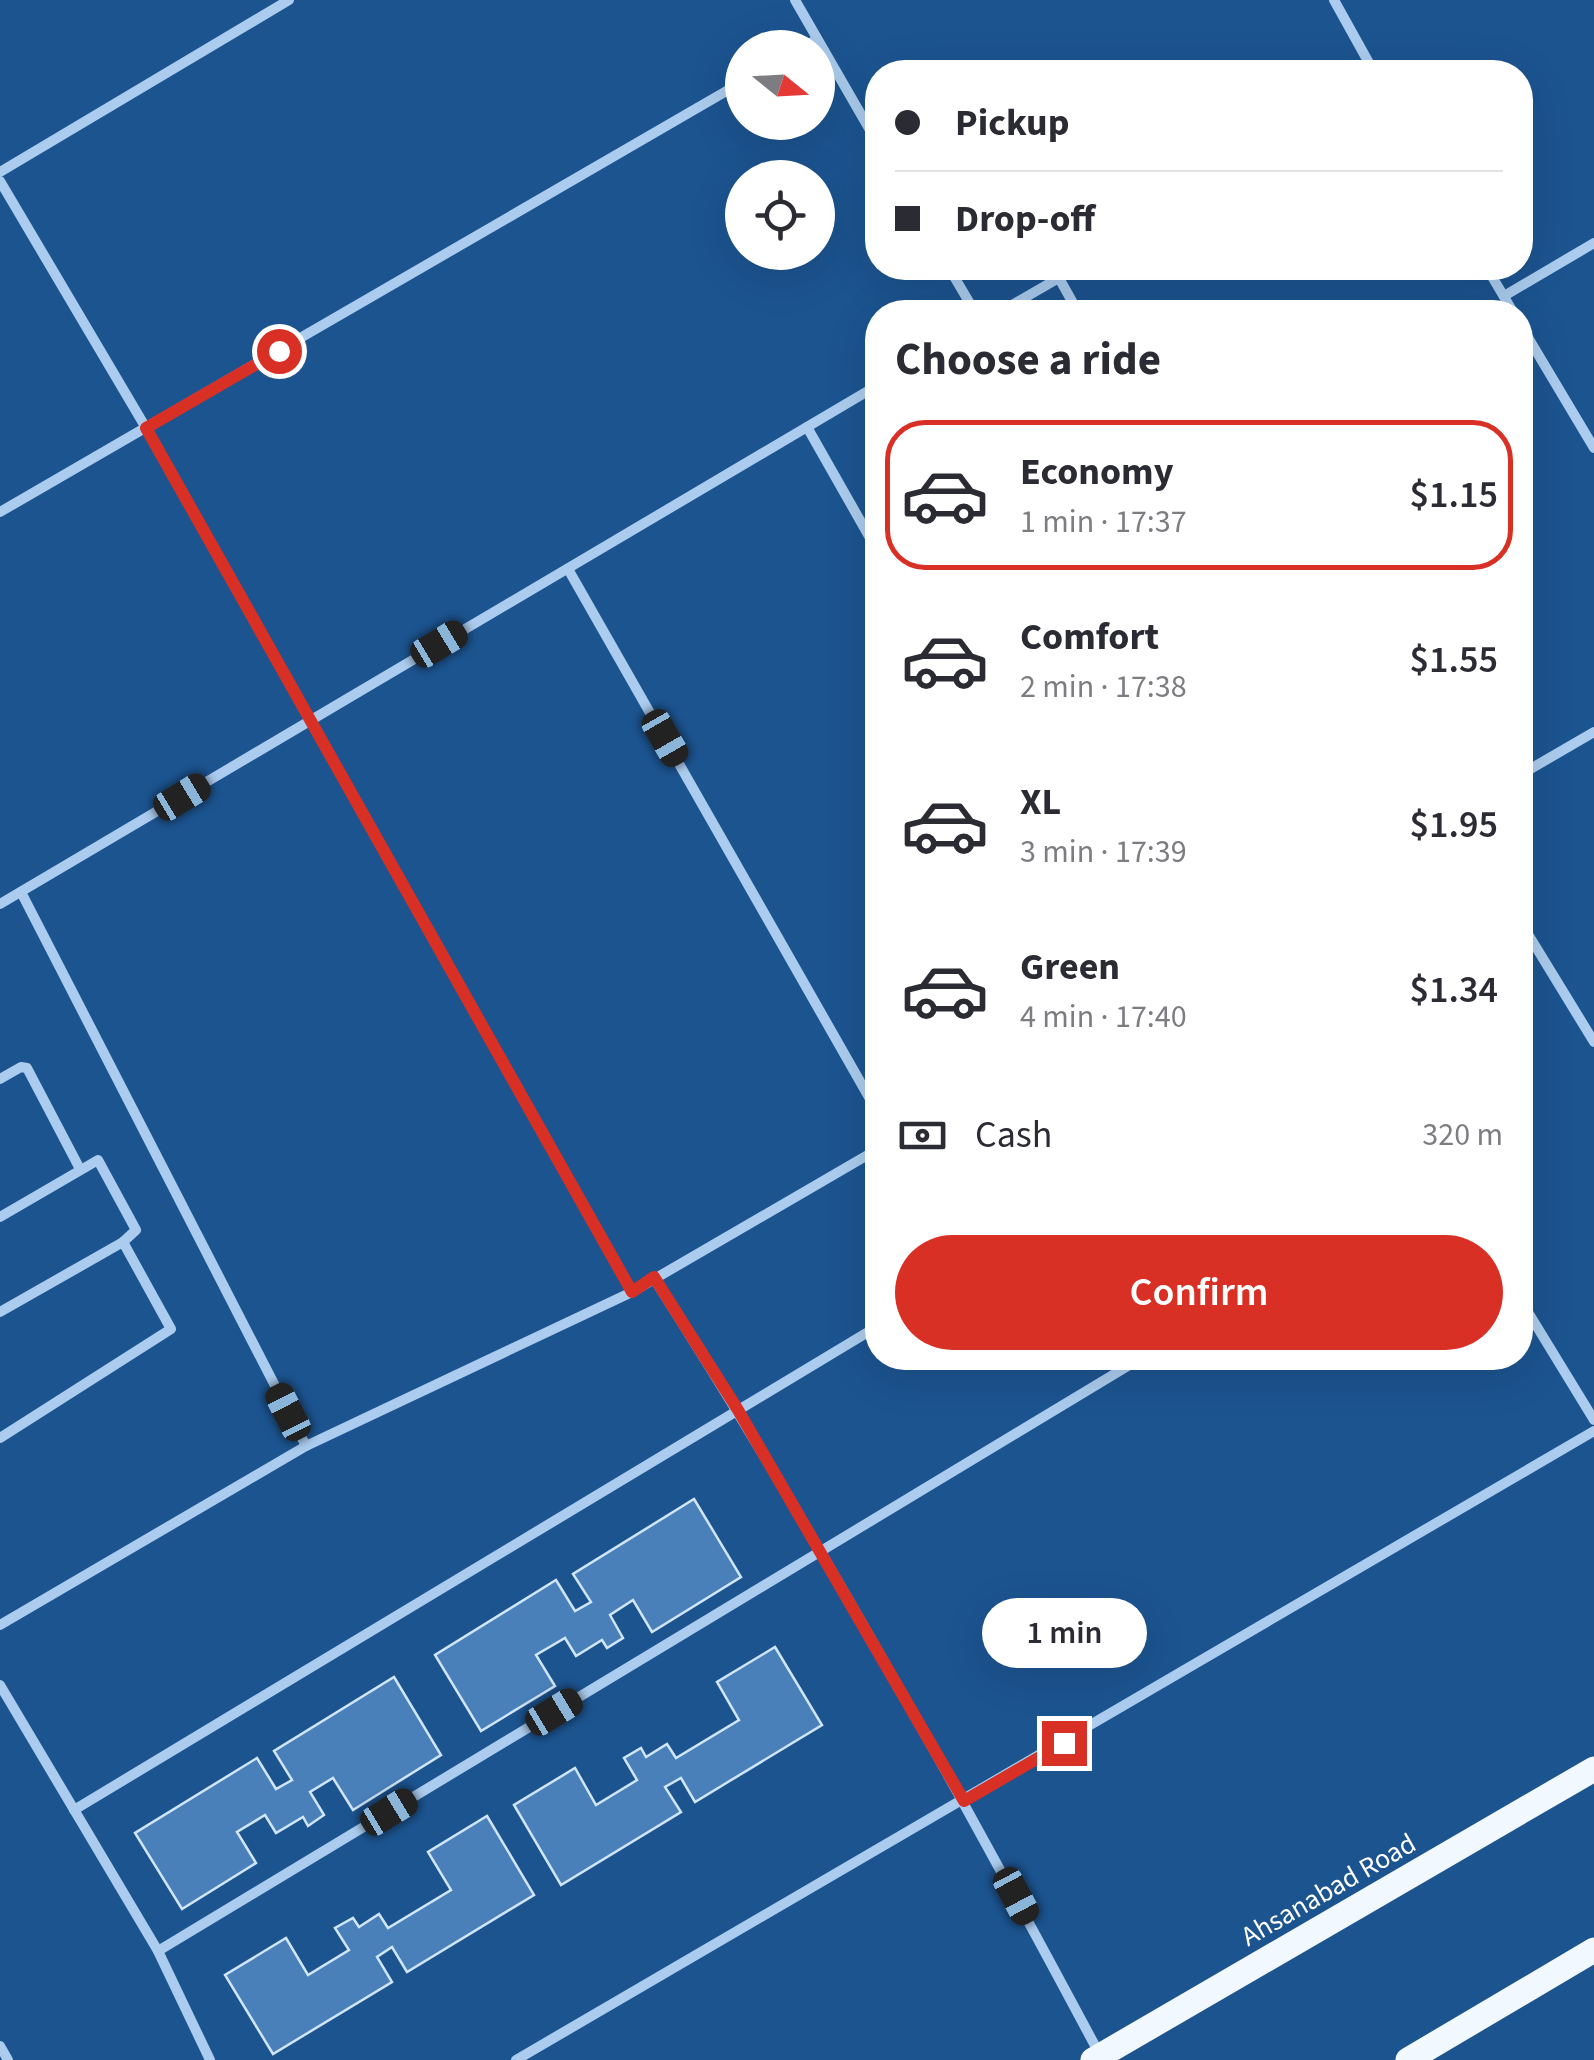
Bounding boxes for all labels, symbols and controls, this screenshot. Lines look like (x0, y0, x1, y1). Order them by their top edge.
north arrow (725, 30, 835, 140)
map controls (725, 30, 835, 270)
text: Pickup (955, 96, 1069, 150)
button: locate (725, 160, 835, 270)
text: Drop-off (955, 192, 1095, 246)
text: Choose a ride (895, 328, 1161, 392)
route start (257, 329, 302, 374)
text: Economy (1020, 445, 1173, 499)
icon: car (900, 450, 990, 540)
text: $1.15 (1410, 468, 1498, 522)
text: 1 min · 17:37 (1020, 499, 1187, 545)
text: Comfort (1020, 610, 1159, 664)
icon: car (900, 615, 990, 705)
car (406, 616, 472, 672)
text: $1.55 (1410, 633, 1498, 687)
text: 2 min · 17:38 (1020, 664, 1187, 710)
car (637, 705, 693, 771)
car (149, 769, 215, 825)
text: XL (1020, 775, 1061, 829)
icon: car (900, 780, 990, 870)
text: $1.95 (1410, 798, 1498, 852)
text: 3 min · 17:39 (1020, 829, 1187, 875)
text: Green (1020, 940, 1120, 994)
icon: car (900, 945, 990, 1035)
text: $1.34 (1410, 963, 1498, 1017)
text: 4 min · 17:40 (1020, 994, 1187, 1040)
icon: cash (895, 1108, 950, 1163)
text: Cash (975, 1108, 1052, 1162)
text: 320 m (1422, 1112, 1503, 1158)
button: Confirm (895, 1235, 1503, 1350)
car (261, 1378, 315, 1446)
callout: 1 min (982, 1598, 1146, 1668)
text: 1 min (1026, 1610, 1103, 1656)
car (521, 1684, 587, 1740)
route end (1042, 1721, 1087, 1766)
car (356, 1784, 422, 1840)
street label: Ahsanabad Road (1234, 1824, 1423, 1956)
car (989, 1862, 1043, 1930)

